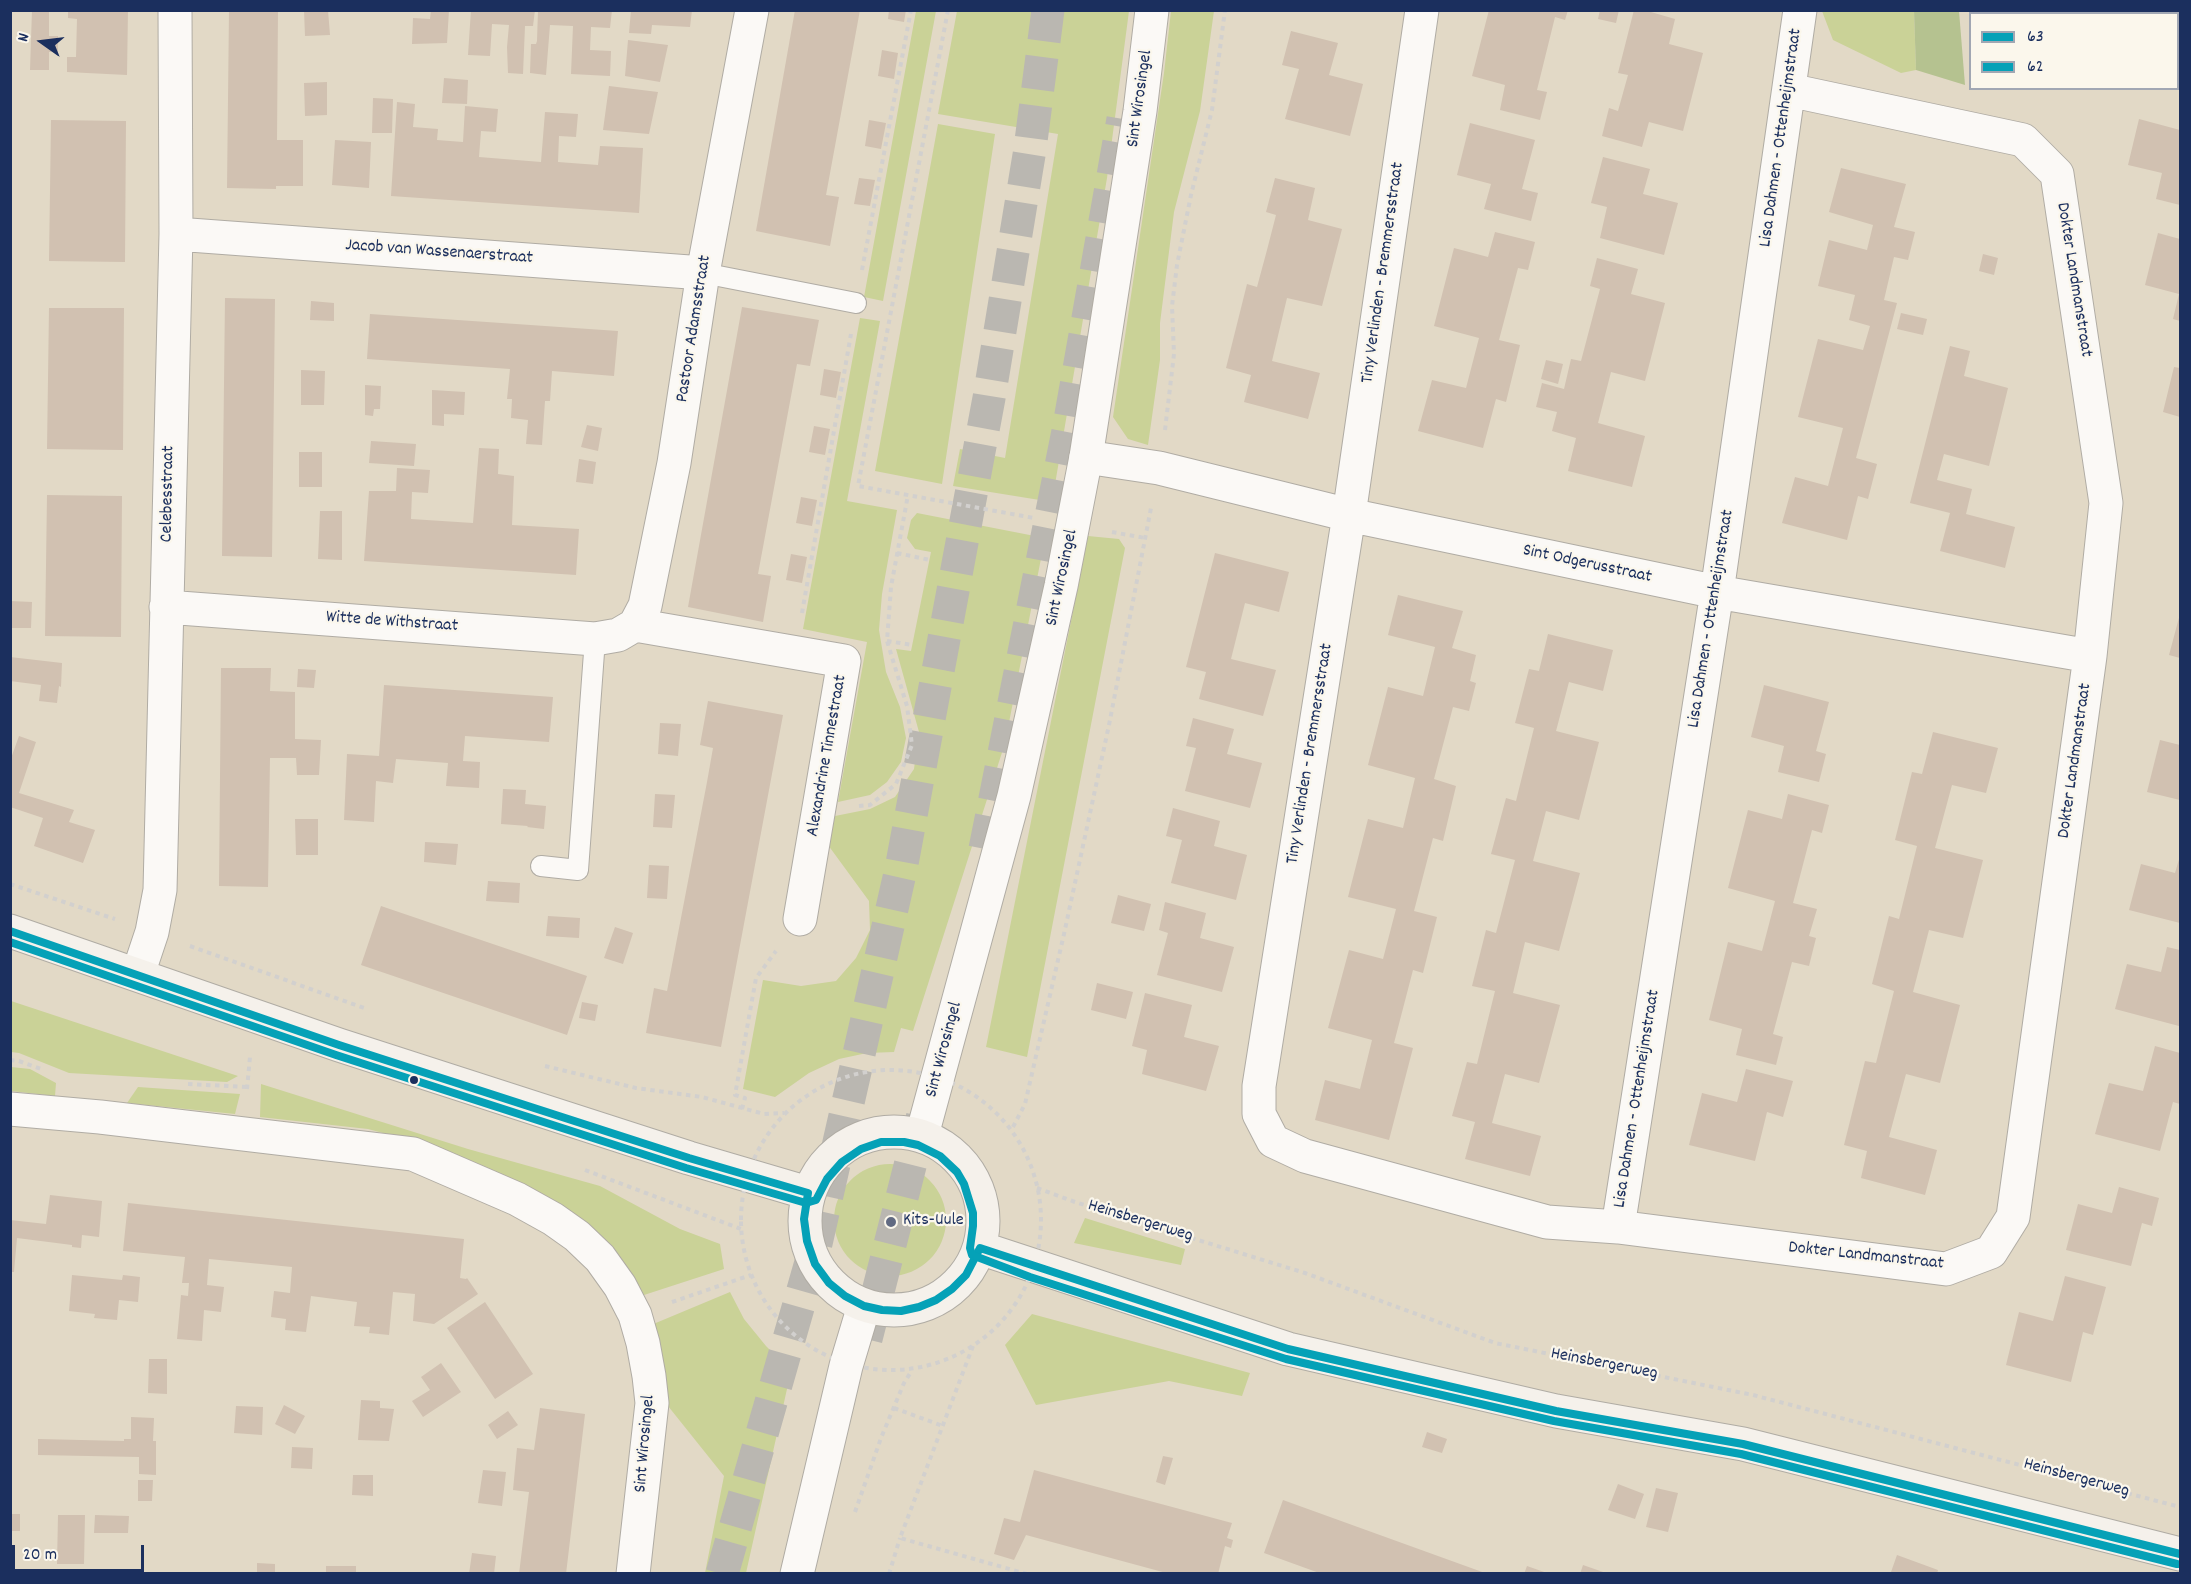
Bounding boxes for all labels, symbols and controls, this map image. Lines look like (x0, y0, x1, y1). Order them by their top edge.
north arrow (12, 12, 72, 72)
legend (1969, 12, 2179, 90)
text: 63 (2027, 25, 2044, 50)
street label: Lisa Dahmen - Ottenheijmstraat (1756, 27, 1808, 249)
text: N (12, 31, 36, 44)
street label: Sint Wirosingel (1123, 49, 1159, 149)
text: 62 (2027, 55, 2044, 80)
street label: Tiny Verlinden - Bremmersstraat (1358, 161, 1410, 385)
street label: Dokter Landmanstraat (2050, 201, 2096, 359)
street label: Jacob van Wassenaerstraat (344, 236, 534, 270)
street label: Pastoor Adamsstraat (673, 254, 717, 404)
street label: Celebesstraat (157, 445, 181, 543)
street label: Lisa Dahmen - Ottenheijmstraat (1684, 508, 1740, 730)
street label: Sint Wirosingel (1042, 528, 1084, 628)
street label: Sint Odgerusstraat (1521, 541, 1653, 589)
street label: Witte de Withstraat (325, 608, 459, 638)
street label: Tiny Verlinden - Bremmersstraat (1283, 642, 1339, 866)
street label: Alexandrine Tinnestraat (803, 674, 853, 838)
street label: Dokter Landmanstraat (2054, 682, 2098, 840)
street label: Lisa Dahmen - Ottenheijmstraat (1610, 988, 1666, 1210)
street label: Sint Wirosingel (922, 1000, 968, 1100)
unlabelled marker (408, 1074, 420, 1086)
street label: Heinsbergerweg (1085, 1196, 1195, 1248)
place label: Kits-Uule (903, 1211, 964, 1233)
marker: Kits-Uule (884, 1215, 898, 1229)
street label: Dokter Landmanstraat (1787, 1238, 1945, 1276)
street label: Heinsbergerweg (1549, 1344, 1659, 1386)
street label: Sint Wirosingel (631, 1394, 661, 1494)
street label: Heinsbergerweg (2021, 1455, 2131, 1503)
scale bar (15, 1533, 147, 1571)
text: 20 m (23, 1543, 57, 1568)

